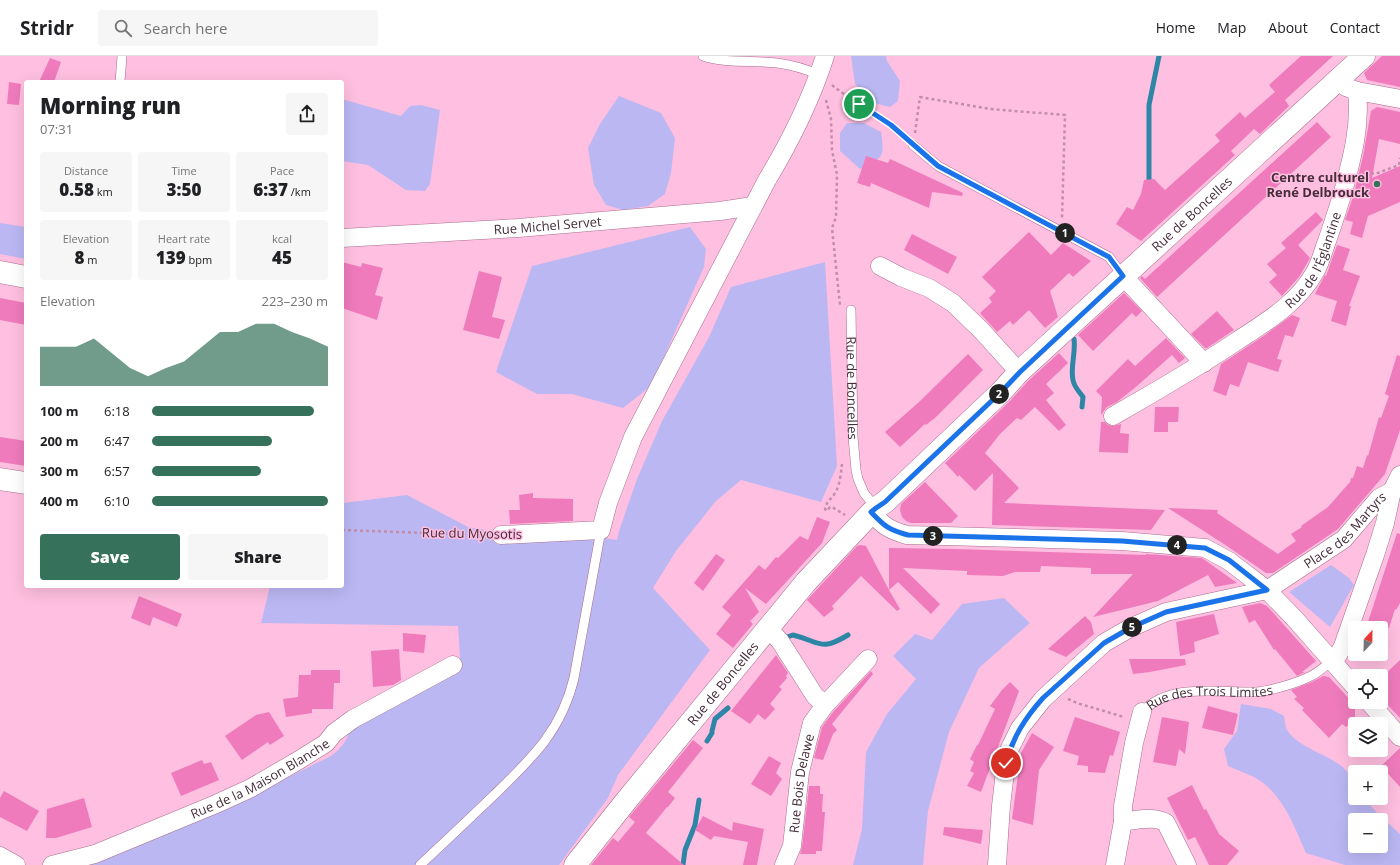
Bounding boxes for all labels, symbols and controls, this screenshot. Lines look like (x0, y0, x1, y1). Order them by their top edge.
search box (98, 10, 378, 46)
text: Stridr (20, 15, 74, 41)
icon: search (112, 17, 134, 39)
text: Search here (144, 18, 227, 38)
text: Home (1156, 18, 1195, 37)
text: Map (1217, 18, 1246, 37)
text: About (1268, 18, 1308, 37)
text: Contact (1330, 18, 1380, 37)
pin (842, 87, 876, 121)
text: Morning run (40, 90, 181, 120)
button: share (286, 93, 328, 135)
icon: arrive (848, 93, 870, 115)
text: 07:31 (40, 120, 73, 138)
text: Distance (64, 163, 108, 178)
text: Time (171, 163, 197, 178)
text: Pace (270, 163, 294, 178)
place label: Centre culturel René Delbrouck (1266, 168, 1370, 201)
street label: Rue de Boncelles (1148, 172, 1236, 255)
text: 0.58 (59, 178, 94, 201)
text: 3:50 (167, 178, 201, 201)
text: 6:37 (253, 178, 288, 201)
marker: Centre culturel René Delbrouck (1372, 179, 1382, 189)
text: km (94, 184, 113, 199)
text: /km (288, 184, 311, 199)
street label: Rue de l'Églantine (1281, 209, 1345, 312)
street label: Rue Michel Servet (493, 212, 603, 238)
pin: 1 (1055, 223, 1075, 243)
text: 1 (1062, 225, 1068, 240)
text: Elevation (63, 231, 109, 246)
text: Heart rate (158, 231, 210, 246)
text: kcal (272, 231, 292, 246)
text: 8 (74, 246, 84, 269)
text: 139 (156, 246, 186, 269)
text: 45 (272, 246, 292, 269)
text: m (84, 252, 98, 267)
text: bpm (186, 252, 212, 267)
text: Elevation (40, 292, 95, 310)
text: 223–230 m (261, 292, 328, 310)
street label: Rue de Boncelles (842, 336, 862, 440)
pin: 2 (989, 384, 1009, 404)
text: 2 (996, 386, 1002, 401)
text: 100 m (40, 402, 78, 420)
text: 6:18 (104, 402, 130, 420)
text: 200 m (40, 432, 78, 450)
text: 6:47 (104, 432, 130, 450)
text: 300 m (40, 462, 78, 480)
text: 6:57 (104, 462, 130, 480)
street label: Place des Martyrs (1300, 487, 1389, 572)
text: 400 m (40, 492, 78, 510)
text: 6:10 (104, 492, 130, 510)
street label: Rue du Myosotis (422, 523, 522, 543)
pin: 3 (923, 526, 943, 546)
text: 3 (930, 528, 936, 543)
button: Save (40, 534, 180, 580)
button: Share (188, 534, 328, 580)
pin: 4 (1167, 535, 1187, 555)
text: 4 (1174, 537, 1180, 552)
pin: 5 (1122, 617, 1142, 637)
text: 5 (1129, 619, 1135, 634)
north arrow (1348, 621, 1388, 661)
map controls (1348, 621, 1388, 853)
street label: Rue de Boncelles (683, 638, 762, 729)
button: locate (1348, 669, 1388, 709)
street label: Rue des Trois Limites (1142, 680, 1274, 714)
button: layers (1348, 717, 1388, 757)
street label: Rue Bois Delawe (784, 732, 818, 834)
street label: Rue de la Maison Blanche (188, 734, 333, 823)
pin (989, 746, 1023, 780)
icon: check (995, 752, 1017, 774)
button: + (1348, 765, 1388, 805)
button: − (1348, 813, 1388, 853)

